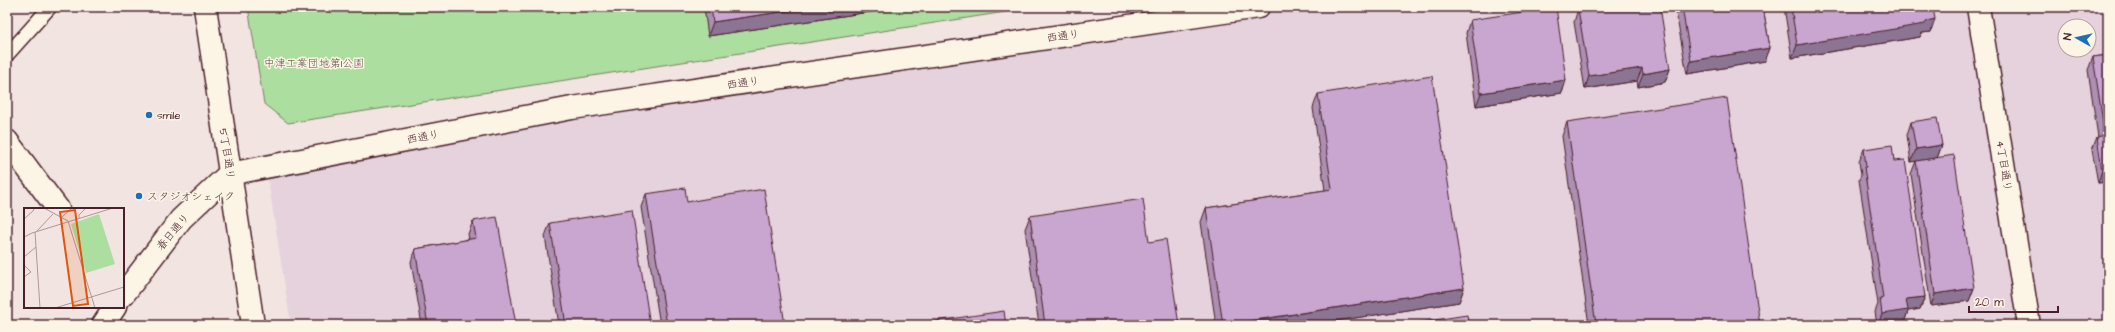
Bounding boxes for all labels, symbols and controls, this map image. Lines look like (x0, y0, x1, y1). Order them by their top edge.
north arrow (2057, 18, 2097, 58)
street label: 西通り (1046, 26, 1080, 46)
text: N (2060, 32, 2076, 41)
park label: 中津工業団地第1公園 (264, 56, 364, 71)
street label: 西通り (726, 73, 760, 93)
place label: smile (157, 108, 180, 123)
marker: smile (144, 110, 154, 120)
street label: 西通り (405, 126, 441, 148)
street label: 5丁目通り (216, 127, 238, 181)
street label: 4丁目通り (1993, 139, 2015, 193)
place label: スタジオシェイク (147, 189, 235, 204)
marker: スタジオシェイク (134, 191, 144, 201)
inset map (24, 208, 124, 308)
street label: 春日通り (153, 210, 193, 254)
scale bar (1969, 288, 2058, 314)
text: 20 m (1975, 294, 2004, 311)

